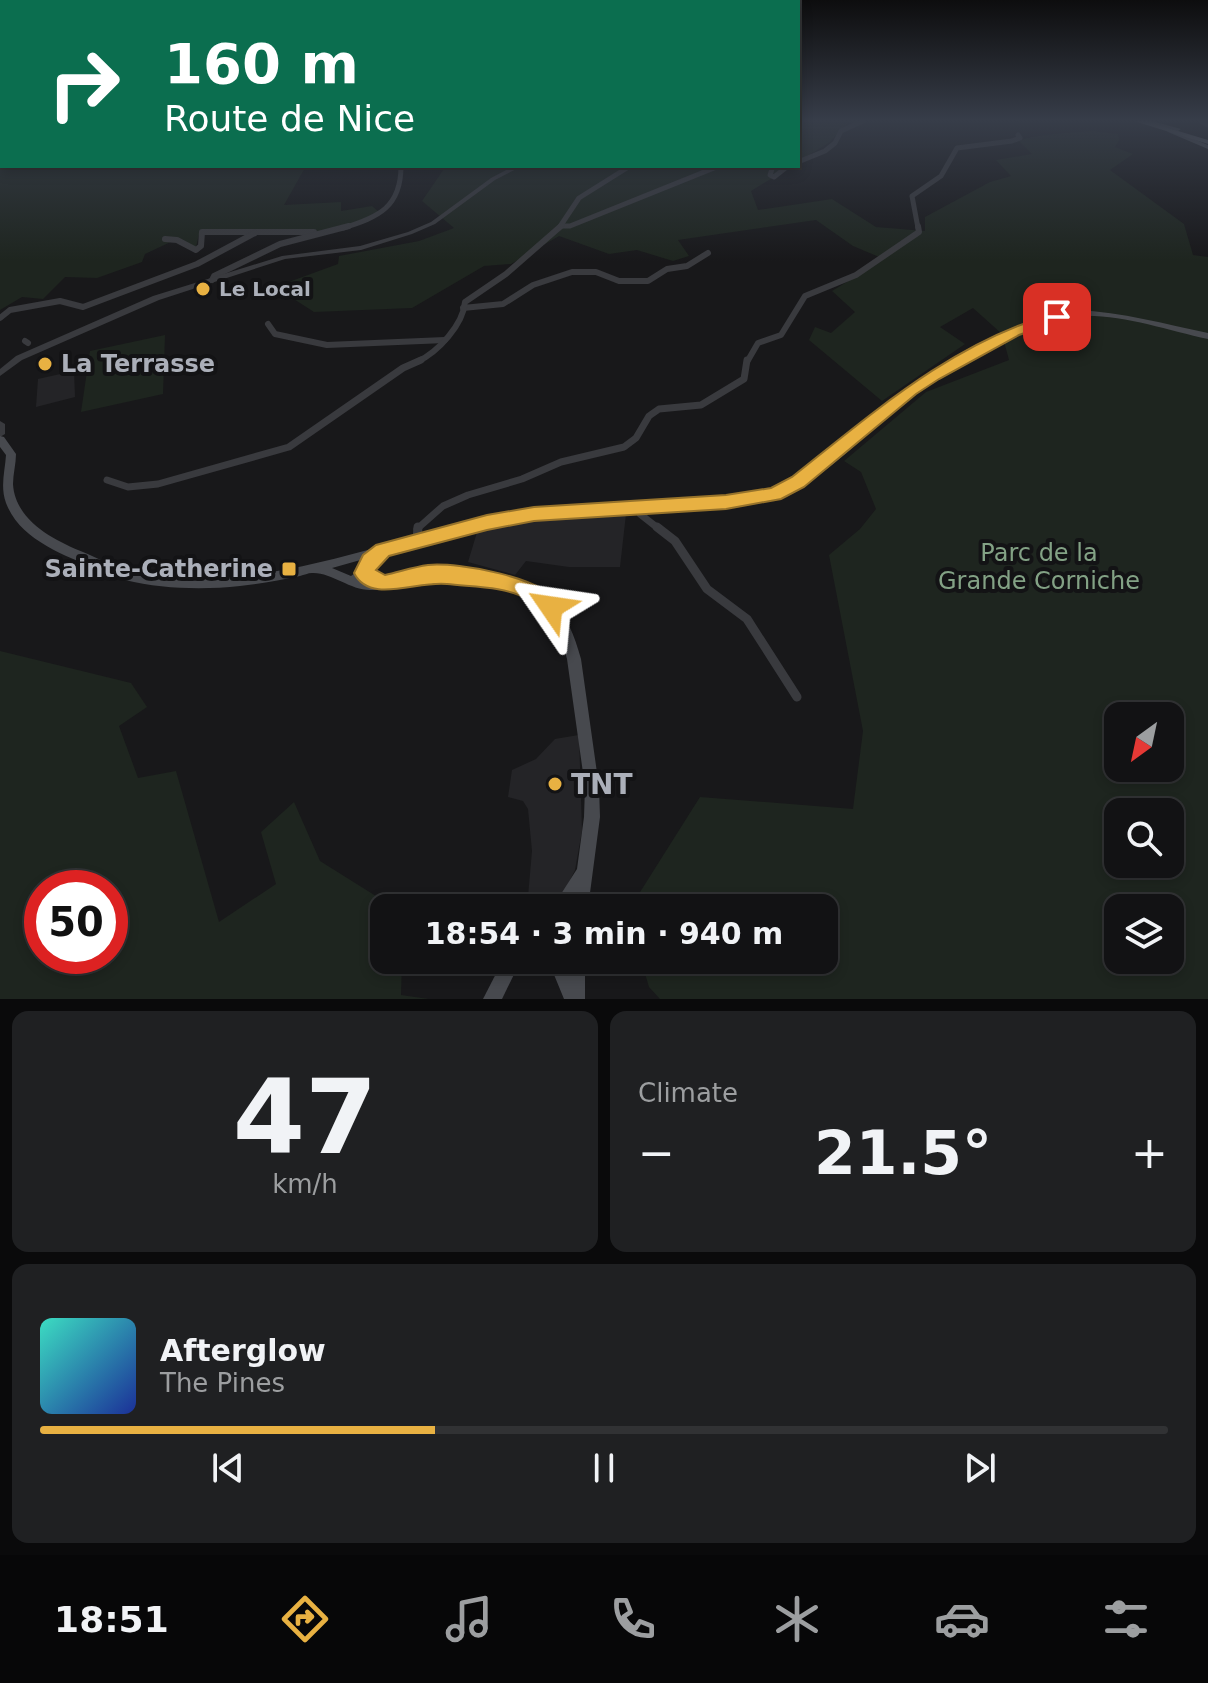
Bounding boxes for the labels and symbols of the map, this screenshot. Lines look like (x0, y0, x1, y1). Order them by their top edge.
place label: Le Local (219, 277, 311, 301)
marker: Le Local (194, 280, 212, 298)
pin (1023, 283, 1091, 351)
place label: La Terrasse (61, 350, 215, 378)
marker: La Terrasse (36, 355, 54, 373)
park label: Parc de la Grande Corniche (938, 539, 1140, 595)
place label: Sainte-Catherine (44, 555, 273, 583)
marker: Sainte-Catherine (280, 560, 298, 578)
position arrow (509, 565, 593, 649)
north arrow (1104, 702, 1184, 782)
place label: TNT (571, 768, 633, 801)
marker: TNT (546, 775, 564, 793)
speed limit sign: 50 (24, 870, 128, 974)

